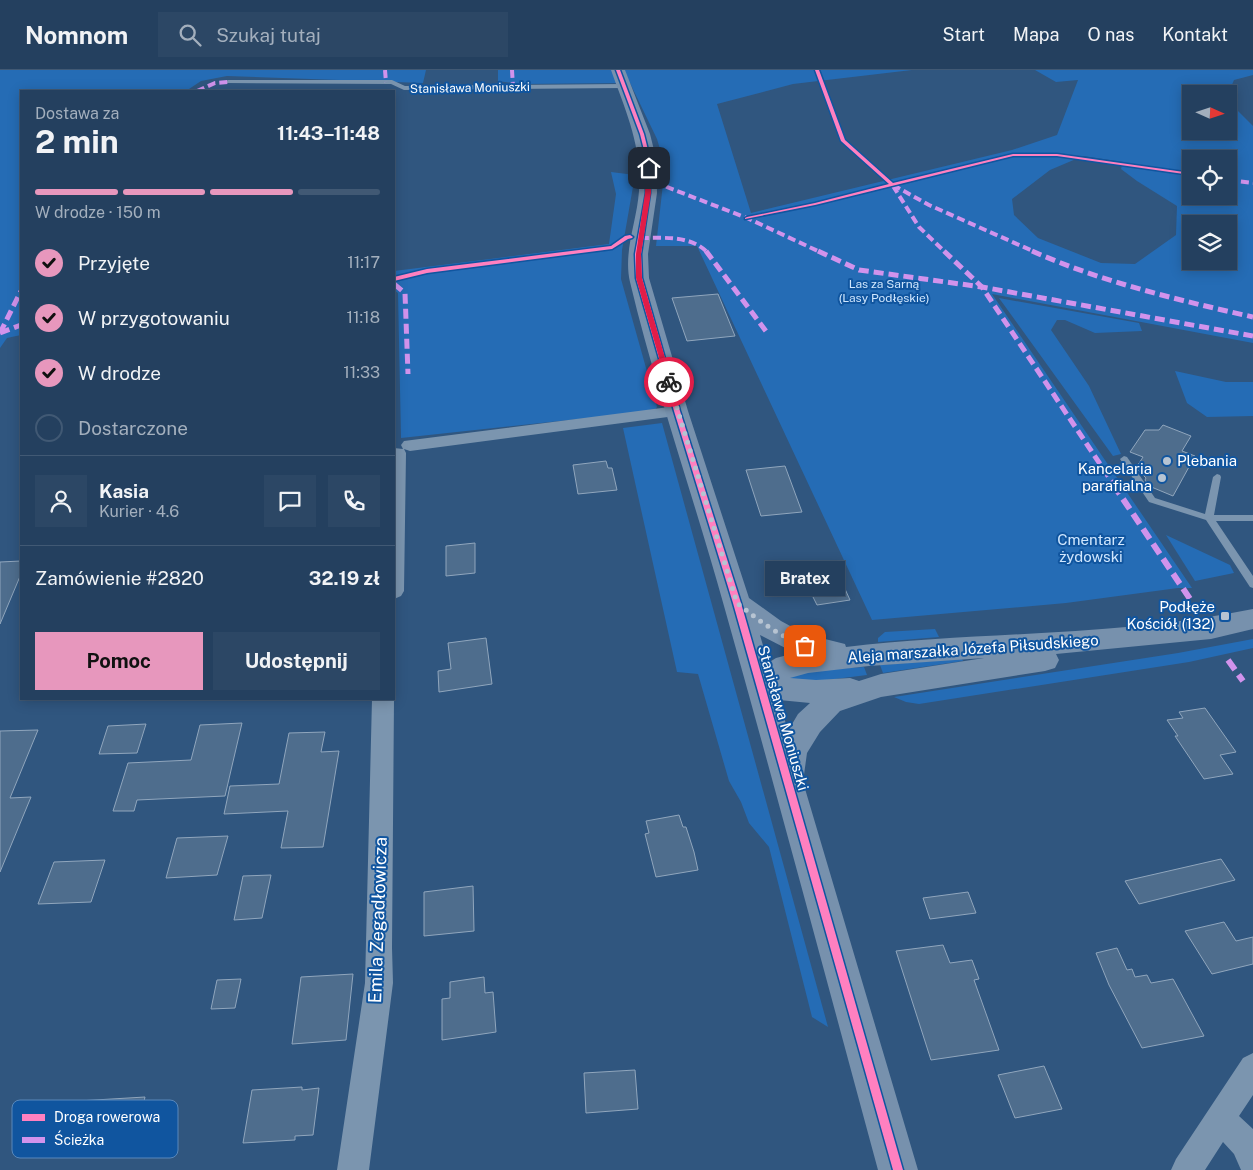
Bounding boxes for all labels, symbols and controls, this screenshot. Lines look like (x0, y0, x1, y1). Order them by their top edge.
search box (158, 12, 508, 57)
text: Nomnom (25, 21, 128, 49)
icon: search (176, 21, 204, 49)
text: Szukaj tutaj (216, 24, 321, 46)
text: Start (943, 24, 985, 45)
text: Mapa (1013, 24, 1059, 45)
text: O nas (1087, 24, 1134, 45)
text: Kontakt (1162, 24, 1228, 45)
street label: Stanisława Moniuszki (410, 80, 530, 96)
north arrow (1182, 85, 1238, 140)
map controls (1182, 85, 1237, 270)
text: Dostawa za (35, 104, 119, 123)
text: 11:43–11:48 (277, 122, 380, 144)
text: 2 min (35, 123, 119, 160)
pin (628, 147, 670, 189)
button: locate (1182, 150, 1237, 205)
icon: home (635, 154, 663, 182)
text: W drodze · 150 m (35, 203, 161, 222)
button: layers (1182, 215, 1237, 270)
icon: check (35, 249, 63, 277)
text: Przyjęte (78, 252, 150, 274)
text: 11:17 (347, 253, 380, 272)
park label: Las za Sarną (Lasy Podłęskie) (839, 277, 929, 305)
icon: check (35, 304, 63, 332)
text: W przygotowaniu (78, 307, 230, 329)
text: 11:18 (346, 308, 380, 327)
courier (644, 357, 694, 407)
icon: check (35, 359, 63, 387)
text: W drodze (78, 362, 161, 384)
text: 11:33 (343, 363, 380, 382)
icon: bike (655, 368, 683, 396)
text: Dostarczone (78, 417, 188, 439)
place label: Plebania (1177, 452, 1237, 469)
marker: Plebania (1161, 455, 1173, 467)
place label: Kancelaria parafialna (1078, 460, 1152, 494)
marker: Kancelaria parafialna (1156, 472, 1168, 484)
button: person (35, 475, 87, 527)
button: chat (264, 475, 316, 527)
button: phone (328, 475, 380, 527)
text: Kasia (99, 480, 149, 502)
text: Kurier · 4.6 (99, 502, 179, 521)
park label: Cmentarz żydowski (1057, 531, 1125, 565)
callout: Bratex (765, 561, 845, 596)
text: Zamówienie #2820 (35, 567, 204, 589)
text: 32.19 zł (309, 567, 380, 589)
text: Bratex (780, 569, 830, 588)
place label: Podłęże Kościół (132) (1126, 598, 1215, 632)
marker: Podłęże Kościół (132) (1219, 610, 1231, 622)
pin (784, 625, 826, 667)
street label: Aleja marszałka Józefa Piłsudskiego (847, 631, 1099, 666)
button: Pomoc (35, 632, 203, 690)
button: Udostępnij (213, 632, 380, 690)
icon: bag (791, 632, 819, 660)
street label: Stanisława Moniuszki (755, 643, 812, 792)
street label: Emila Zegadłowicza (364, 836, 391, 1004)
legend (12, 1100, 178, 1158)
text: Droga rowerowa (54, 1109, 160, 1125)
text: Ścieżka (54, 1130, 104, 1148)

